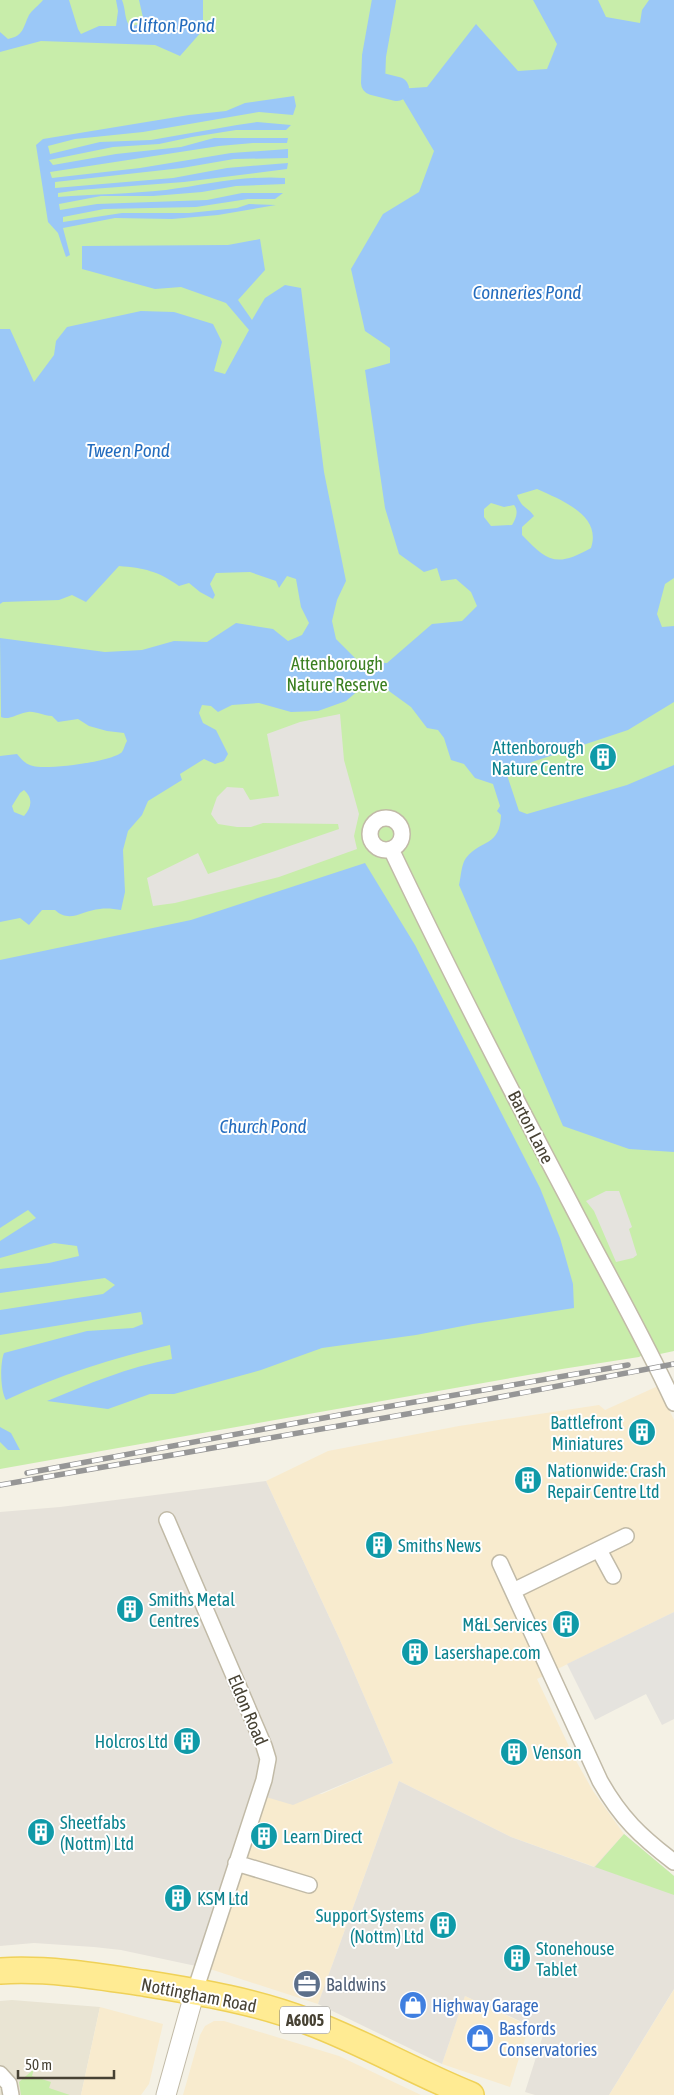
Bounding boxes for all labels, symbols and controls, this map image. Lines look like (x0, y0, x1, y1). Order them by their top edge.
water label: Clifton Pond (129, 14, 215, 36)
water label: Conneries Pond (473, 281, 581, 303)
water label: Tween Pond (86, 439, 170, 461)
park label: Attenborough Nature Reserve (286, 653, 388, 695)
place label: Attenborough Nature Centre (492, 737, 584, 779)
building icon: Attenborough Nature Centre (588, 742, 618, 772)
street label: Barton Lane (504, 1087, 558, 1167)
water label: Church Pond (219, 1115, 307, 1137)
place label: Battlefront Miniatures (550, 1412, 623, 1454)
building icon: Battlefront Miniatures (627, 1417, 657, 1447)
place label: Nationwide: Crash Repair Centre Ltd (547, 1460, 666, 1502)
building icon: Nationwide: Crash Repair Centre Ltd (513, 1465, 543, 1495)
building icon: Smiths News (364, 1530, 394, 1560)
place label: Smiths News (398, 1535, 481, 1556)
place label: Smiths Metal Centres (149, 1589, 235, 1631)
building icon: Smiths Metal Centres (115, 1594, 145, 1624)
building icon: M&L Services (551, 1609, 581, 1639)
place label: M&L Services (462, 1614, 547, 1635)
building icon: Lasershape.com (400, 1637, 430, 1667)
place label: Lasershape.com (434, 1642, 541, 1663)
street label: Eldon Road (224, 1671, 272, 1749)
building icon: Holcros Ltd (172, 1726, 202, 1756)
place label: Holcros Ltd (95, 1731, 168, 1752)
building icon: Venson (499, 1737, 529, 1767)
place label: Venson (533, 1742, 582, 1763)
place label: Sheetfabs (Nottm) Ltd (60, 1812, 134, 1854)
building icon: Sheetfabs (Nottm) Ltd (26, 1817, 56, 1847)
building icon: Learn Direct (249, 1821, 279, 1851)
place label: Learn Direct (283, 1826, 362, 1847)
building icon: KSM Ltd (163, 1883, 193, 1913)
place label: KSM Ltd (197, 1888, 248, 1909)
place label: Support Systems (Nottm) Ltd (316, 1905, 424, 1947)
building icon: Support Systems (Nottm) Ltd (428, 1910, 458, 1940)
place label: Stonehouse Tablet (536, 1938, 614, 1980)
building icon: Stonehouse Tablet (502, 1943, 532, 1973)
office icon: Baldwins (292, 1969, 322, 1999)
street label: Nottingham Road (140, 1974, 258, 2016)
place label: Baldwins (326, 1974, 386, 1995)
shop icon: Highway Garage (398, 1990, 428, 2020)
place label: Highway Garage (432, 1995, 539, 2016)
road number: A6005 (280, 2006, 330, 2034)
place label: Basfords Conservatories (499, 2018, 597, 2060)
shop icon: Basfords Conservatories (465, 2023, 495, 2053)
scale bar (18, 2048, 114, 2080)
text: 50 m (25, 2056, 52, 2073)

